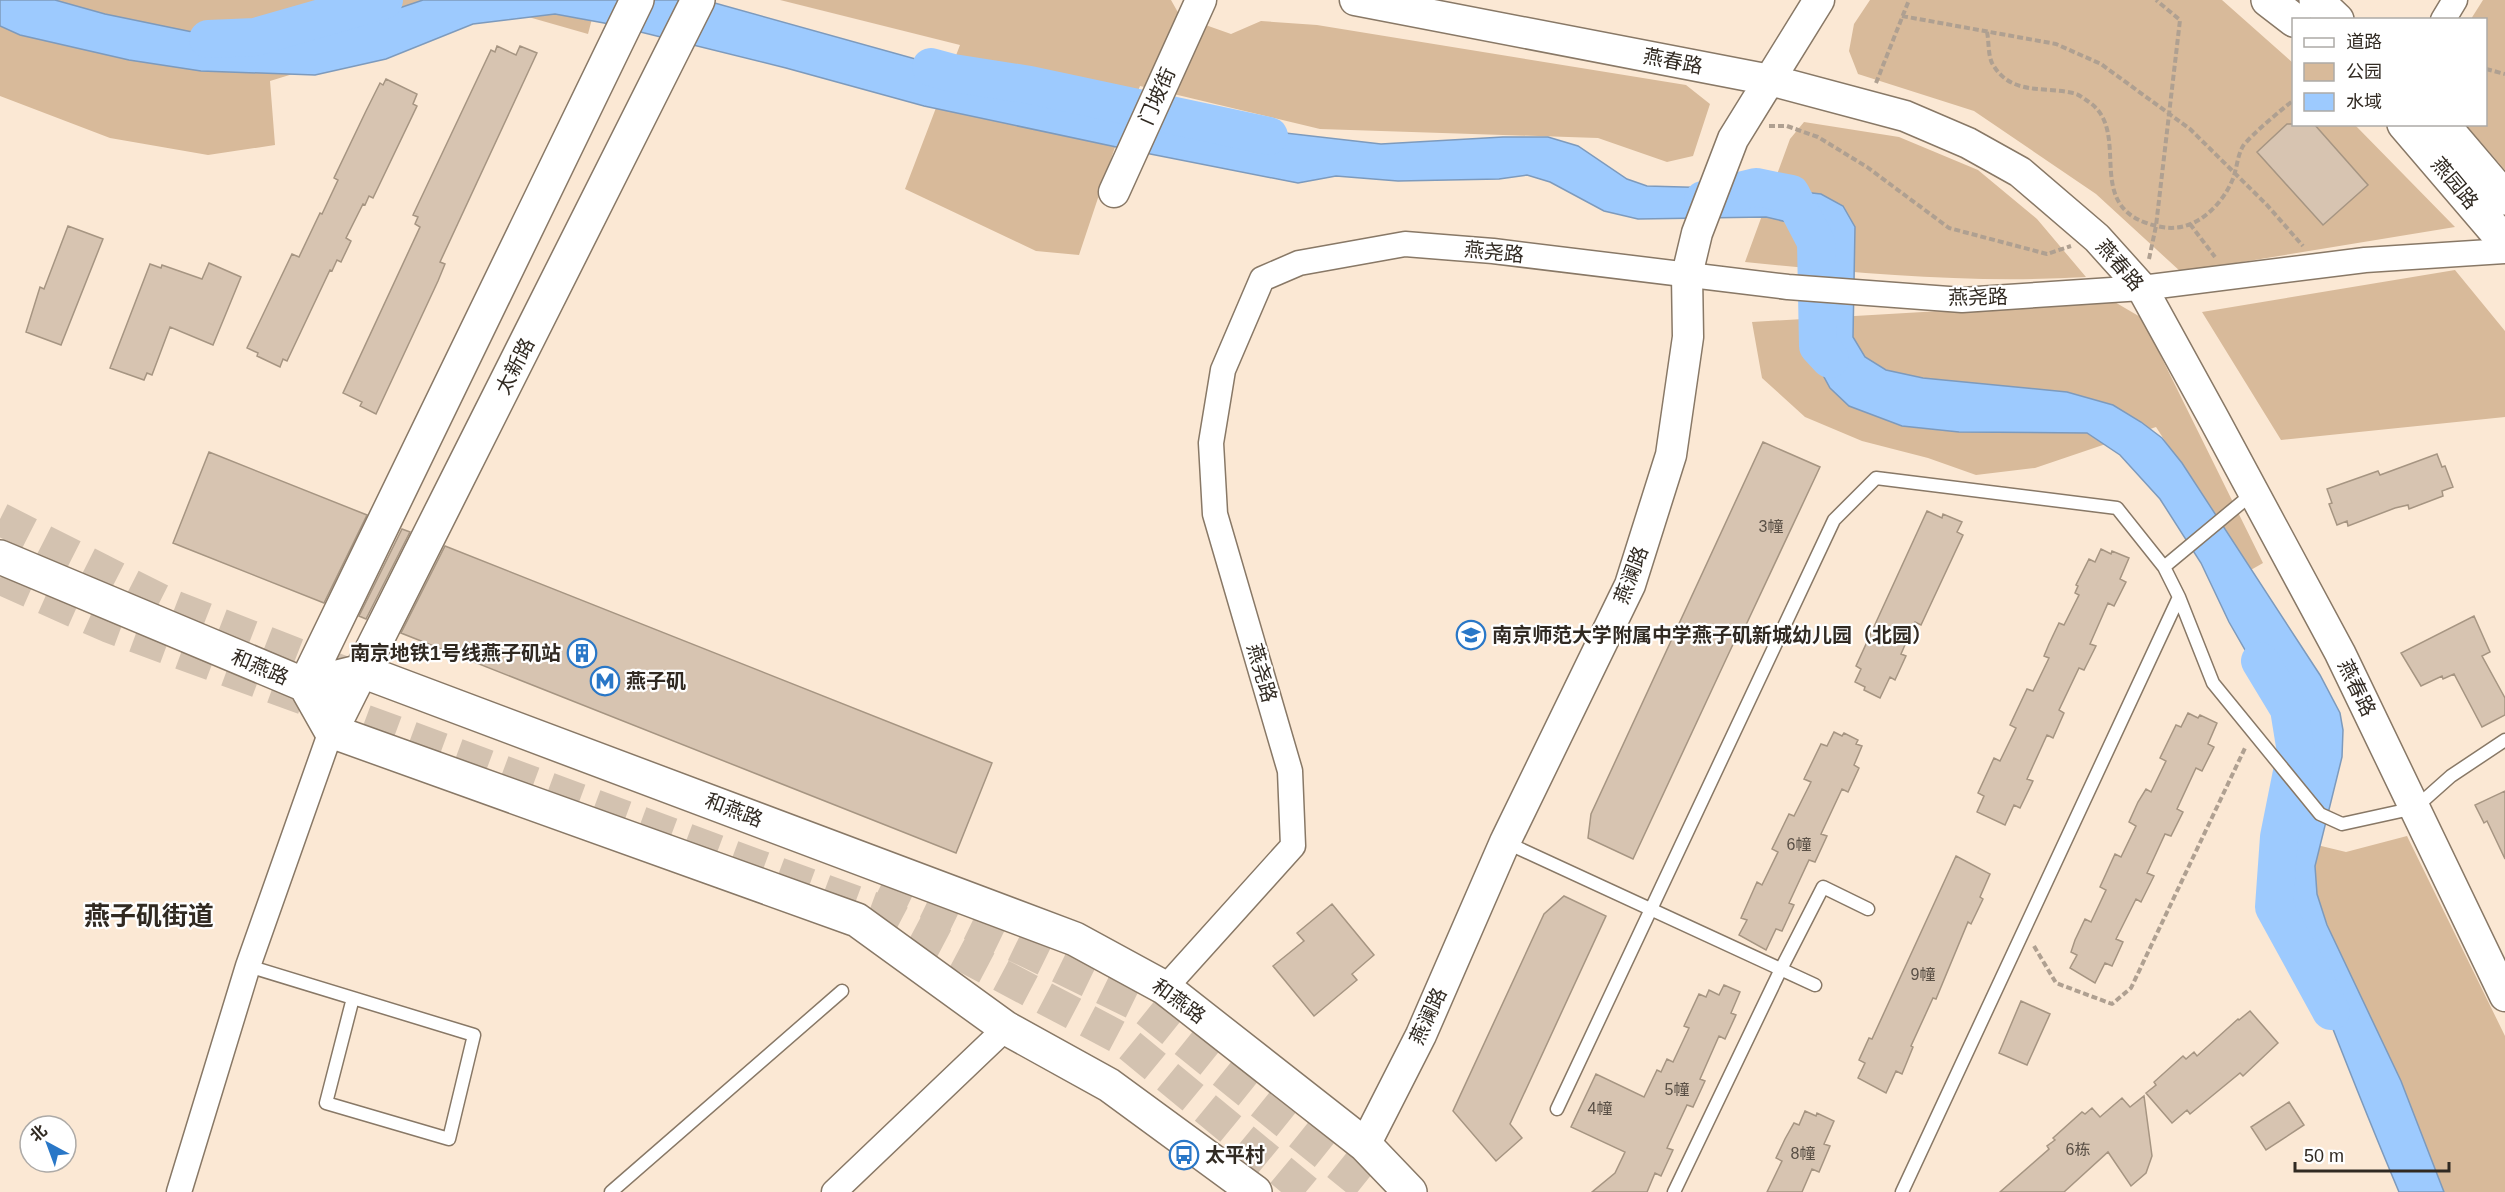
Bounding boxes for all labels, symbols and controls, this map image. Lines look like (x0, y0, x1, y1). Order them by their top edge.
legend (2292, 18, 2487, 126)
text: 道路 (2346, 32, 2382, 52)
street label: 燕春路 (1641, 44, 1705, 78)
text: 公园 (2346, 62, 2382, 82)
street label: 门坡街 (1135, 64, 1179, 128)
text: 水域 (2346, 92, 2382, 112)
street label: 燕园路 (2427, 153, 2483, 213)
street label: 燕春路 (2092, 235, 2148, 295)
street label: 燕尧路 (1463, 238, 1525, 266)
street label: 燕尧路 (1948, 285, 2008, 309)
street label: 太新路 (492, 334, 538, 398)
house number: 3幢 (1759, 518, 1783, 535)
street label: 燕澜路 (1610, 543, 1652, 607)
school or university icon: 南京师范大学附属中学燕子矶新城幼儿园（北园） (1455, 619, 1487, 651)
place label: 南京师范大学附属中学燕子矶新城幼儿园（北园） (1492, 624, 1932, 646)
building icon: 南京地铁1号线燕子矶站 (566, 637, 598, 669)
street label: 燕尧路 (1243, 641, 1281, 705)
place label: 南京地铁1号线燕子矶站 (350, 642, 561, 664)
street label: 和燕路 (228, 645, 292, 689)
street label: 燕春路 (2334, 656, 2380, 720)
metro station icon: 燕子矶 (589, 665, 621, 697)
place label: 燕子矶 (626, 670, 686, 692)
street label: 和燕路 (702, 789, 766, 831)
house number: 6幢 (1787, 836, 1811, 853)
district label: 燕子矶街道 (84, 901, 214, 931)
house number: 9幢 (1911, 966, 1935, 983)
street label: 和燕路 (1148, 974, 1210, 1028)
street label: 燕澜路 (1405, 984, 1451, 1048)
house number: 5幢 (1665, 1081, 1689, 1098)
house number: 4幢 (1588, 1100, 1612, 1117)
north arrow (18, 1114, 78, 1174)
text: 北 (27, 1121, 50, 1145)
scale bar (2295, 1135, 2450, 1173)
bus stop icon: 太平村 (1168, 1139, 1200, 1171)
house number: 6栋 (2066, 1141, 2090, 1158)
place label: 太平村 (1205, 1144, 1265, 1166)
house number: 8幢 (1791, 1145, 1815, 1162)
text: 50 m (2304, 1146, 2344, 1166)

